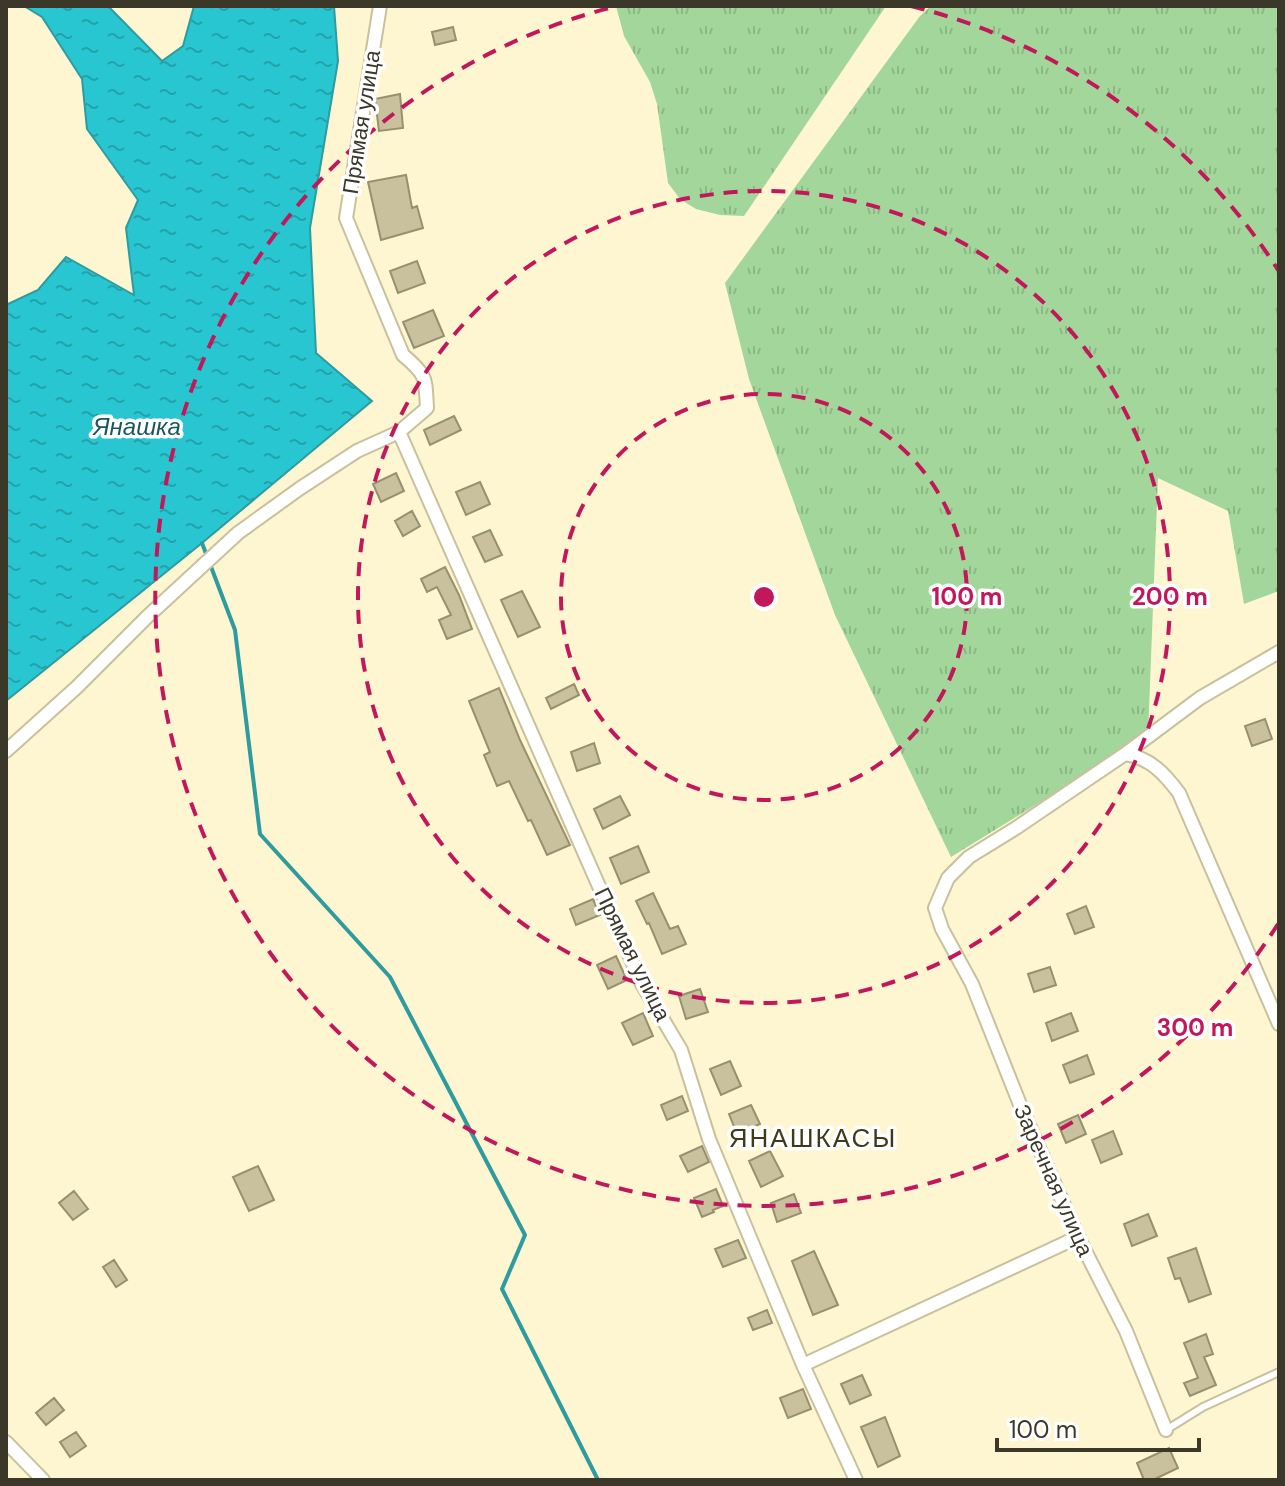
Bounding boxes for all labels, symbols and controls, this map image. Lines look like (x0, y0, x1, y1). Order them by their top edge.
street label: Прямая улица (336, 47, 387, 196)
water label: Янашка (91, 411, 181, 442)
text: 100 m (932, 581, 1002, 612)
text: 200 m (1132, 581, 1208, 612)
centre of rings (750, 583, 778, 611)
street label: Прямая улица (588, 883, 678, 1027)
text: 300 m (1157, 1012, 1233, 1043)
street label: Заречная улица (1007, 1100, 1100, 1261)
district label: ЯНАШКАСЫ (729, 1121, 897, 1155)
scale bar (997, 1402, 1199, 1452)
text: 100 m (1009, 1414, 1077, 1445)

